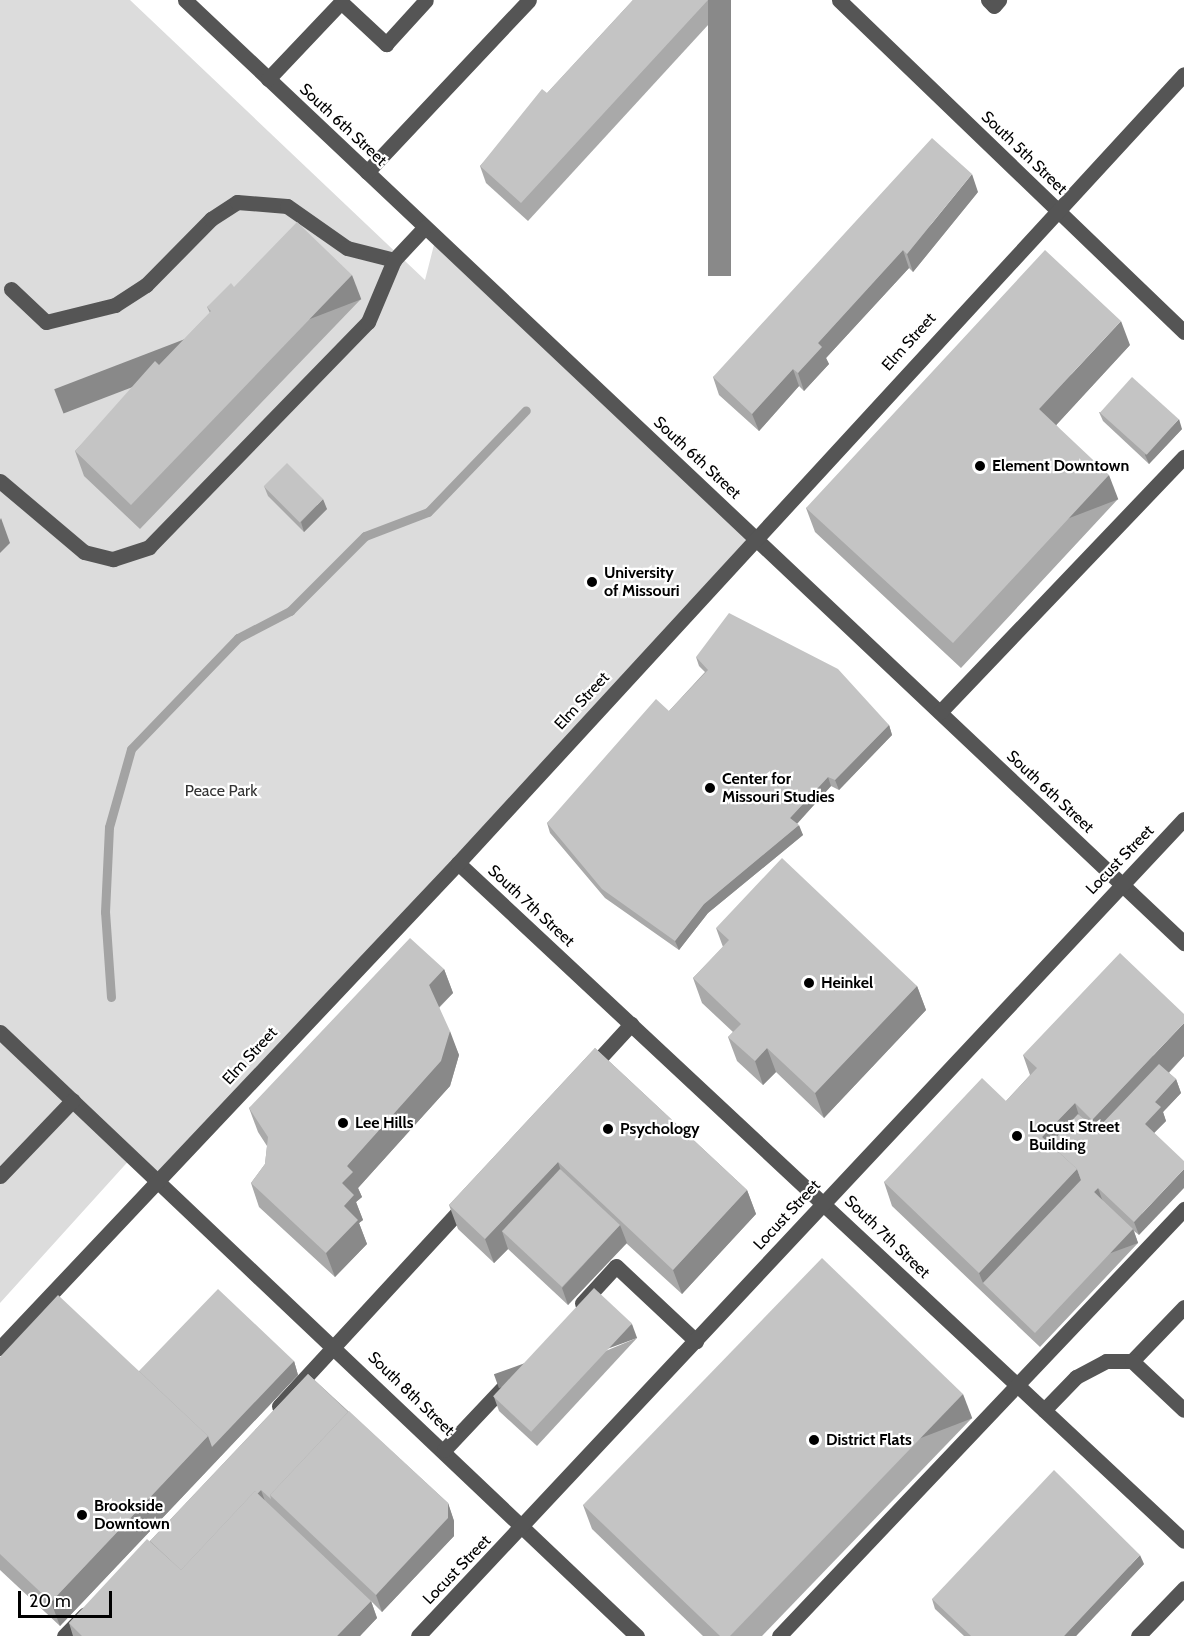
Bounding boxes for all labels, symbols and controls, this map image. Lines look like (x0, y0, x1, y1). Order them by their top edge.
street label: South 6th Street (295, 80, 391, 170)
street label: South 5th Street (977, 107, 1071, 199)
street label: Elm Street (878, 309, 940, 375)
street label: South 6th Street (649, 413, 745, 503)
place label: Element Downtown (992, 456, 1129, 476)
marker: Element Downtown (973, 459, 987, 473)
place label: University of Missouri (604, 563, 680, 601)
marker: University of Missouri (585, 575, 599, 589)
street label: Elm Street (551, 668, 613, 734)
street label: South 6th Street (1002, 747, 1098, 837)
place label: Center for Missouri Studies (722, 769, 835, 807)
park label: Peace Park (185, 781, 257, 801)
marker: Center for Missouri Studies (703, 781, 717, 795)
street label: Locust Street (1082, 821, 1158, 899)
street label: South 7th Street (484, 861, 578, 951)
place label: Heinkel (821, 973, 873, 993)
marker: Heinkel (802, 976, 816, 990)
street label: Elm Street (219, 1023, 281, 1089)
place label: Lee Hills (355, 1113, 414, 1133)
marker: Lee Hills (336, 1116, 350, 1130)
place label: Locust Street Building (1029, 1117, 1120, 1155)
place label: Psychology (620, 1119, 700, 1139)
marker: Psychology (601, 1122, 615, 1136)
marker: Locust Street Building (1010, 1129, 1024, 1143)
street label: Locust Street (750, 1176, 824, 1254)
street label: South 7th Street (840, 1192, 934, 1282)
street label: South 8th Street (364, 1348, 458, 1440)
place label: District Flats (826, 1430, 912, 1450)
marker: District Flats (807, 1433, 821, 1447)
place label: Brookside Downtown (94, 1496, 170, 1534)
marker: Brookside Downtown (75, 1508, 89, 1522)
street label: Locust Street (419, 1531, 495, 1609)
scale bar (21, 1579, 116, 1617)
text: 20 m (29, 1590, 71, 1612)

